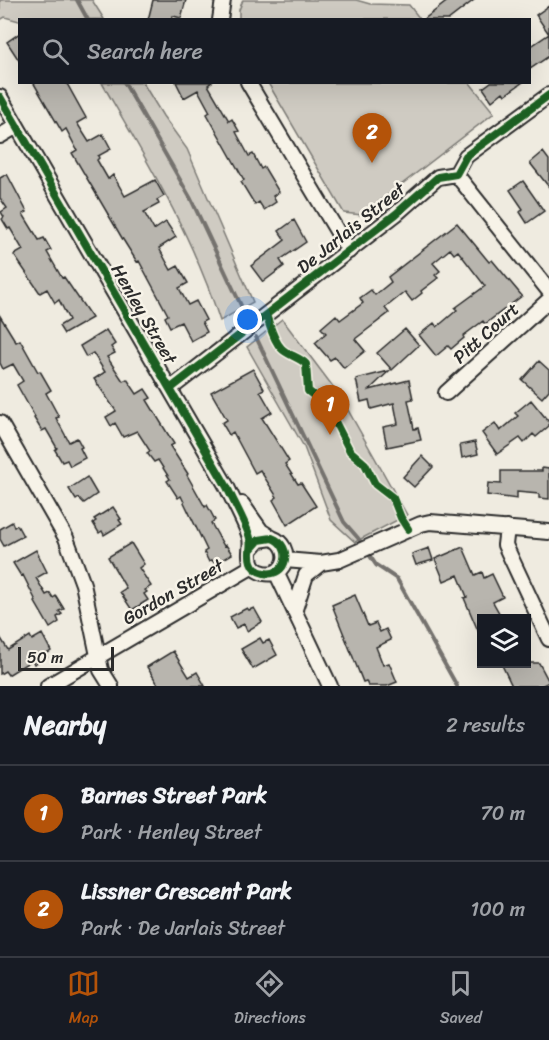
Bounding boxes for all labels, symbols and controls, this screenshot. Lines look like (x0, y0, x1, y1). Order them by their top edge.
search box (18, 18, 531, 84)
text: Search here (87, 32, 203, 71)
icon: search (39, 35, 72, 68)
pin: 2 (352, 114, 392, 163)
street label: De Jarlais Street (289, 173, 413, 282)
street label: Henley Street (102, 258, 186, 371)
street label: Pitt Court (445, 294, 527, 372)
your location (233, 305, 262, 334)
pin: 1 (310, 386, 350, 435)
street label: Gordon Street (116, 550, 230, 634)
map controls (477, 614, 531, 668)
button: layers (477, 614, 531, 668)
text: 50 m (27, 643, 63, 672)
scale bar (18, 644, 114, 672)
text: Nearby (24, 702, 106, 748)
text: 2 results (446, 708, 525, 743)
text: Barnes Street Park (81, 776, 267, 815)
text: 1 (39, 796, 48, 831)
text: 70 m (480, 796, 525, 831)
text: Park · Henley Street (81, 815, 262, 850)
text: Lissner Crescent Park (81, 872, 292, 911)
text: 2 (38, 892, 49, 927)
text: 100 m (471, 892, 525, 927)
text: Park · De Jarlais Street (81, 911, 285, 946)
tab: Map (67, 967, 100, 1032)
tab: Directions (234, 967, 306, 1032)
tab: Saved (440, 967, 482, 1032)

